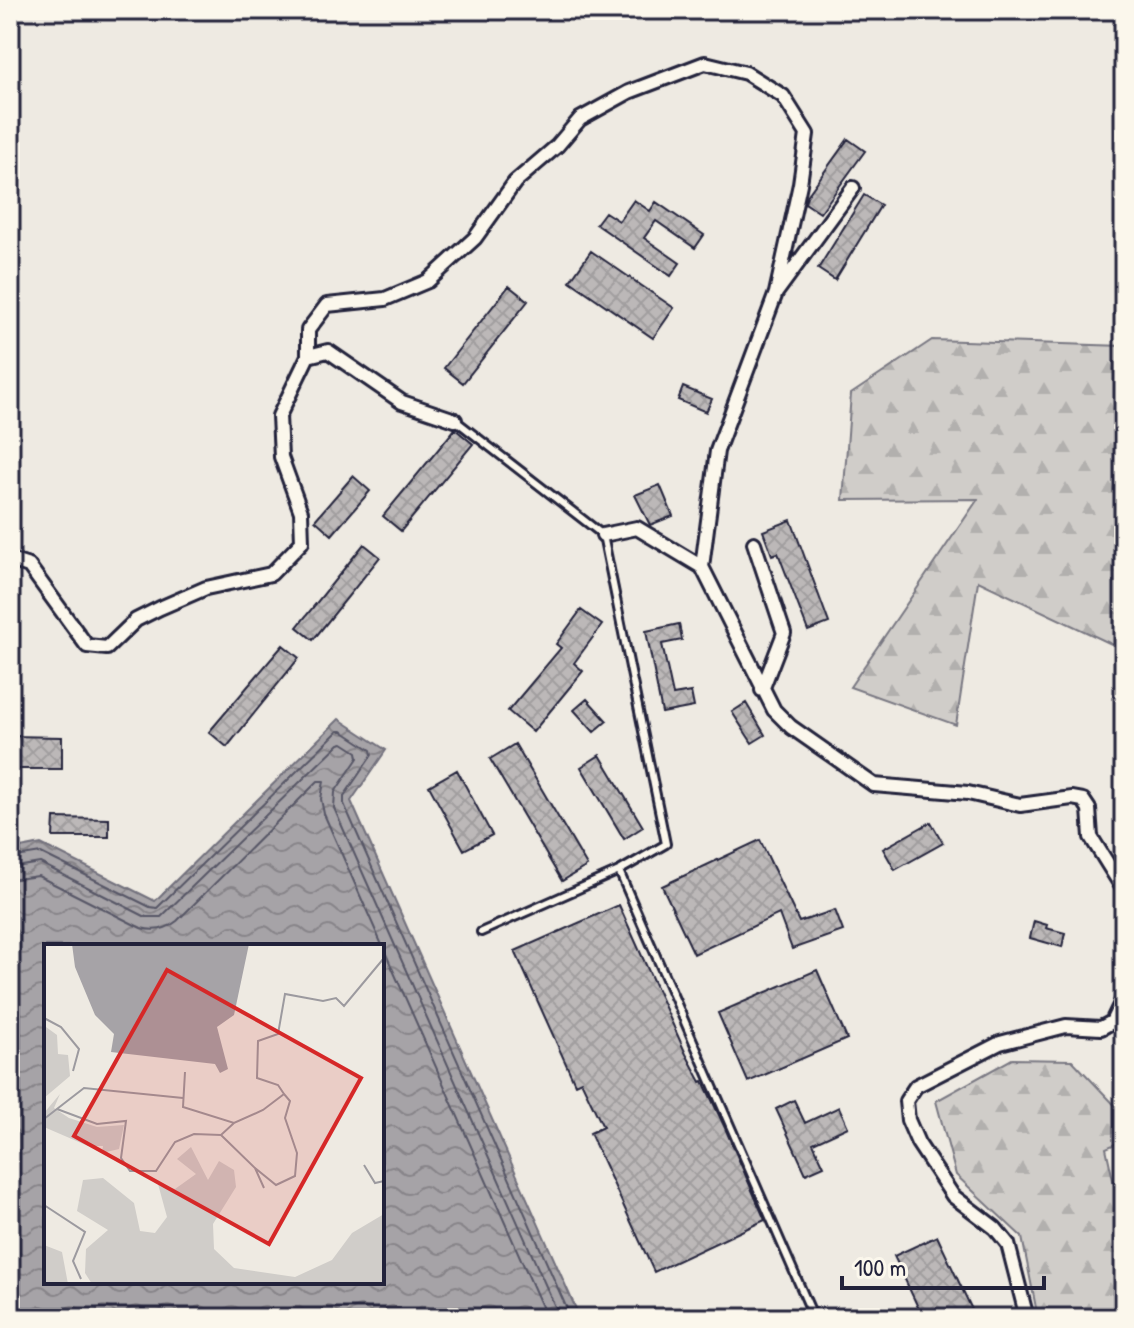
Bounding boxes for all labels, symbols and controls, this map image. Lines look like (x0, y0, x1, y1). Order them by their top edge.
inset map (44, 944, 384, 1284)
scale bar (842, 1240, 1044, 1290)
text: 100 m (854, 1251, 906, 1283)

